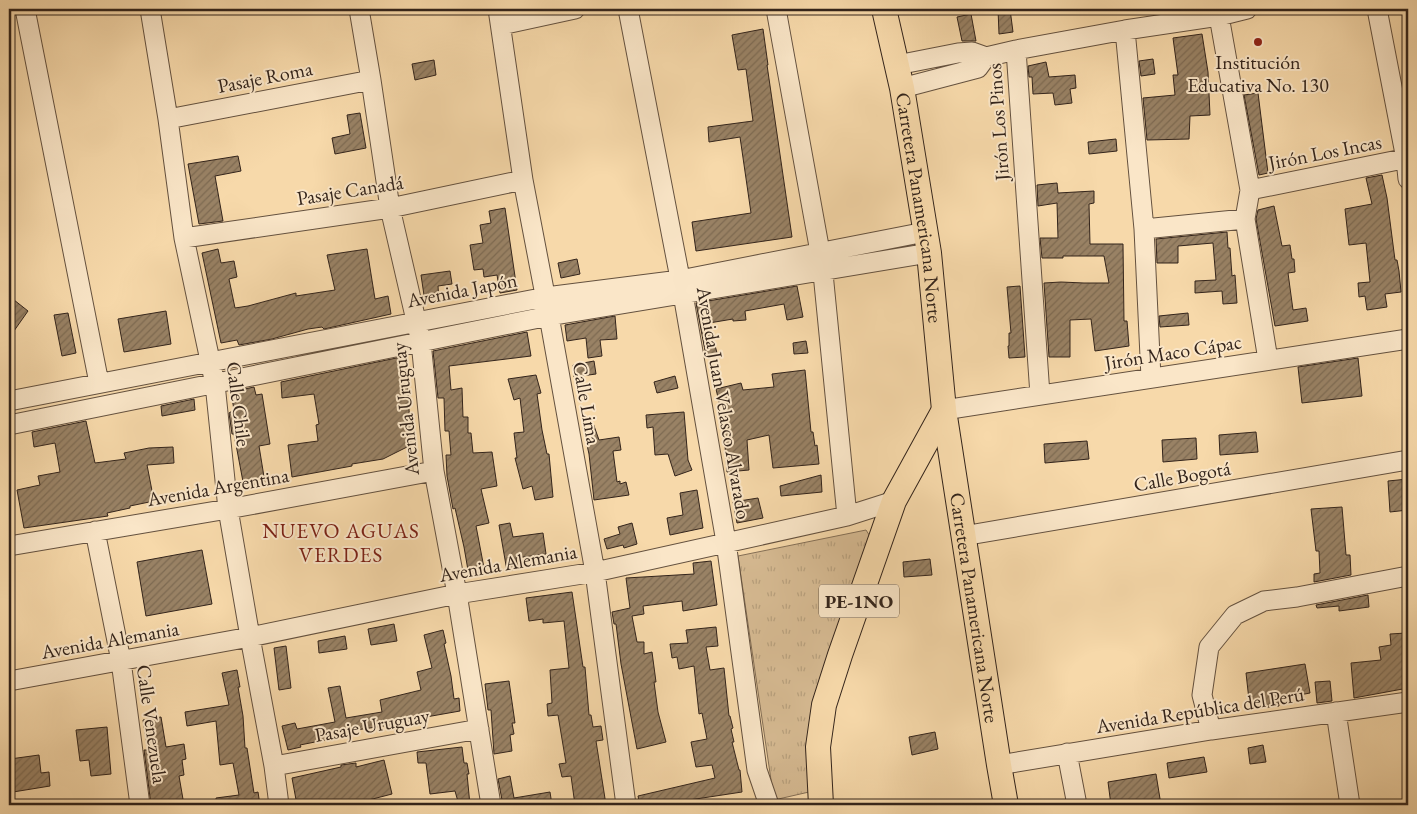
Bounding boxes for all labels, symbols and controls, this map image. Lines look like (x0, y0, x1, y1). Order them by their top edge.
marker: Institución Educativa No. 130 (1252, 36, 1264, 48)
place label: Institución Educativa No. 130 (1187, 49, 1329, 98)
street label: Pasaje Roma (215, 55, 315, 99)
street label: Jirón Los Pinos (981, 62, 1015, 184)
street label: Carretera Panamericana Norte (890, 91, 949, 324)
street label: Jirón Los Incas (1264, 128, 1384, 176)
street label: Pasaje Canadá (295, 169, 405, 211)
street label: Avenida Japón (404, 267, 520, 314)
street label: Avenida Juan Velasco Alvarado (691, 284, 757, 521)
street label: Jirón Maco Cápac (1101, 328, 1243, 376)
street label: Avenida Uruguay (385, 341, 425, 478)
street label: Calle Chile (221, 360, 257, 448)
street label: Calle Lima (567, 360, 607, 446)
street label: Calle Bogotá (1131, 455, 1233, 497)
street label: Avenida Argentina (144, 462, 291, 512)
street label: Carretera Panamericana Norte (944, 491, 1005, 725)
district label: NUEVO AGUAS VERDES (262, 517, 420, 568)
street label: Avenida Alemania (436, 538, 579, 588)
road number: PE-1NO (819, 584, 899, 618)
street label: Avenida Alemania (38, 615, 181, 665)
street label: Calle Venezuela (131, 663, 173, 785)
street label: Avenida República del Perú (1093, 681, 1306, 739)
street label: Pasaje Uruguay (312, 702, 432, 748)

